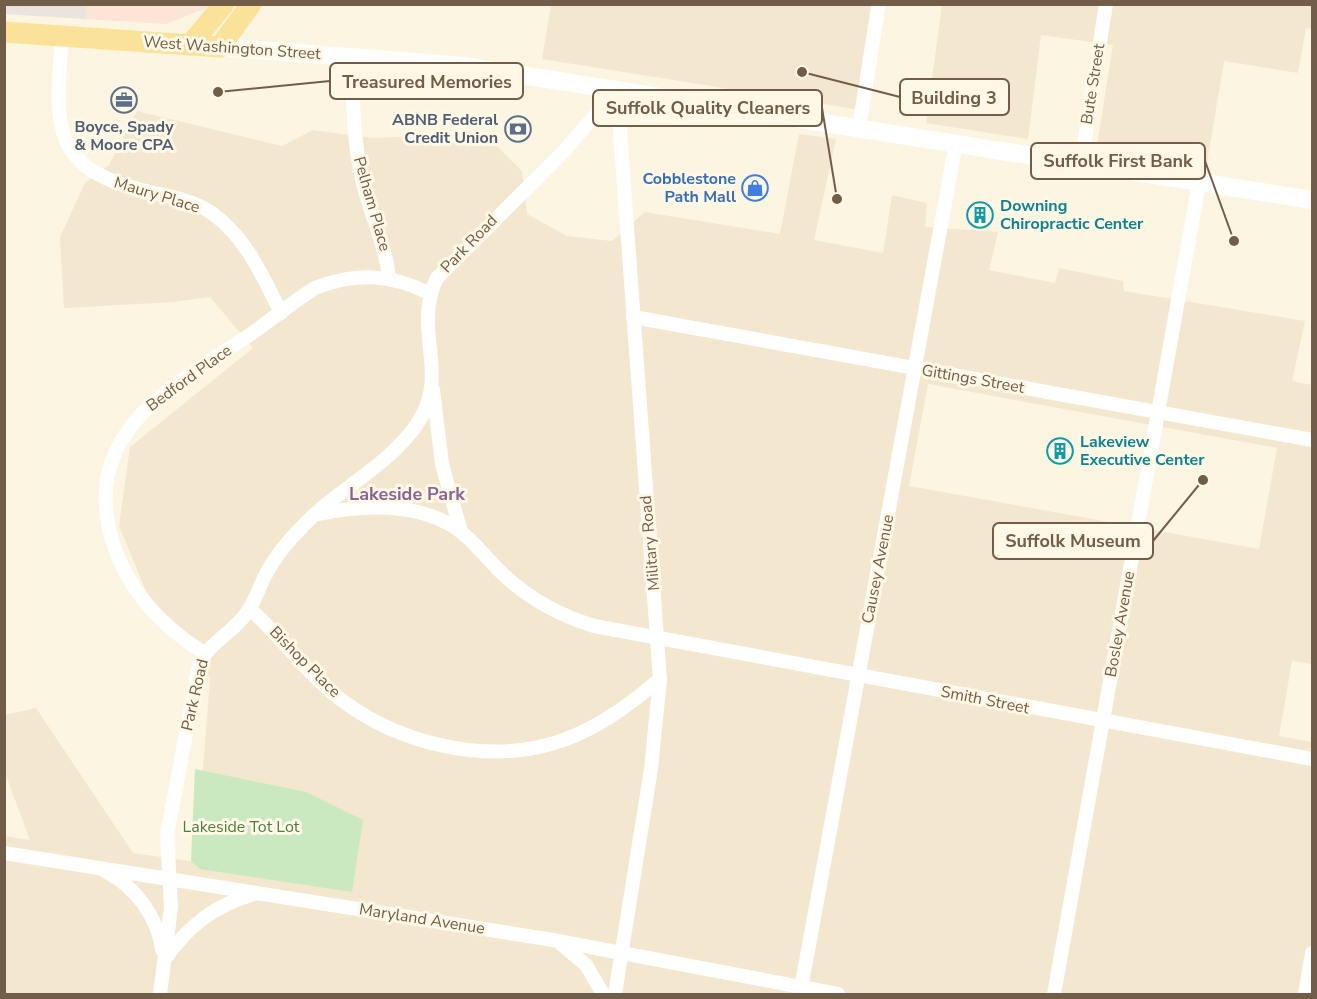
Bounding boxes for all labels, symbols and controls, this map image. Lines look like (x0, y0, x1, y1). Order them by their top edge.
street label: West Washington Street (142, 31, 322, 65)
street label: Bute Street (1076, 42, 1110, 126)
callout: Treasured Memories (330, 63, 523, 99)
text: Treasured Memories (342, 70, 512, 94)
callout: Building 3 (900, 79, 1009, 115)
office icon: Boyce, Spady & Moore CPA (109, 85, 139, 115)
text: Building 3 (911, 86, 997, 110)
callout: Suffolk Quality Cleaners (593, 90, 822, 126)
text: Suffolk Quality Cleaners (606, 96, 810, 120)
place label: ABNB Federal Credit Union (392, 109, 498, 149)
bank icon: ABNB Federal Credit Union (503, 114, 533, 144)
place label: Boyce, Spady & Moore CPA (74, 116, 174, 156)
callout: Suffolk First Bank (1031, 143, 1205, 179)
text: Suffolk First Bank (1043, 149, 1193, 173)
street label: Pelham Place (348, 154, 396, 254)
place label: Cobblestone Path Mall (643, 168, 736, 208)
street label: Maury Place (111, 171, 203, 219)
shop icon: Cobblestone Path Mall (740, 173, 770, 203)
place label: Downing Chiropractic Center (1000, 195, 1144, 235)
building icon: Downing Chiropractic Center (965, 200, 995, 230)
street label: Park Road (436, 210, 502, 278)
street label: Bedford Place (142, 339, 236, 417)
street label: Gittings Street (920, 359, 1026, 399)
place label: Lakeview Executive Center (1080, 431, 1205, 471)
building icon: Lakeview Executive Center (1045, 436, 1075, 466)
district label: Lakeside Park (349, 482, 465, 506)
street label: Military Road (635, 494, 665, 592)
street label: Causey Avenue (857, 512, 899, 626)
callout: Suffolk Museum (993, 523, 1153, 559)
text: Suffolk Museum (1005, 529, 1141, 553)
street label: Bosley Avenue (1100, 569, 1140, 679)
street label: Bishop Place (264, 621, 346, 703)
street label: Park Road (176, 657, 214, 733)
street label: Smith Street (939, 681, 1032, 719)
park label: Lakeside Tot Lot (183, 816, 300, 838)
street label: Maryland Avenue (358, 898, 486, 940)

